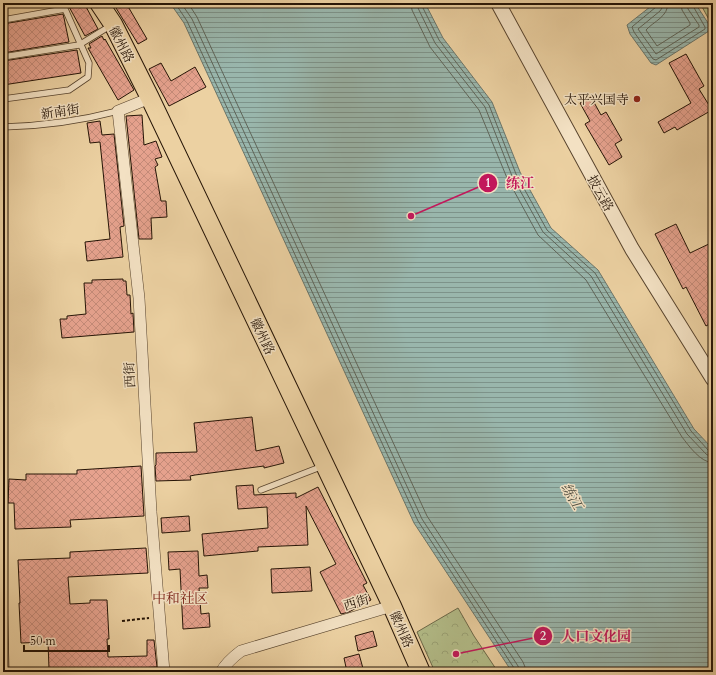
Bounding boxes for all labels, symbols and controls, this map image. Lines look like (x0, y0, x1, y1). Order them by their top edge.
street label: 徽州路 (104, 23, 138, 66)
place label: 太平兴国寺 (564, 91, 629, 109)
marker: 太平兴国寺 (632, 94, 642, 104)
street label: 新南街 (40, 100, 81, 124)
callout: 练江 (478, 170, 542, 196)
street label: 披云路 (583, 172, 617, 215)
text: 练江 (506, 174, 534, 193)
text: 1 (485, 175, 491, 191)
street label: 徽州路 (246, 315, 278, 358)
street label: 西街 (120, 361, 140, 388)
water label: 练江 (556, 479, 588, 515)
district label: 中和社区 (152, 589, 208, 608)
street label: 西街 (341, 591, 371, 615)
street label: 徽州路 (385, 608, 417, 651)
callout: 人口文化园 (533, 623, 639, 649)
scale bar (24, 627, 109, 653)
text: 人口文化园 (561, 627, 631, 646)
text: 2 (540, 628, 546, 644)
text: 50 m (30, 633, 57, 649)

